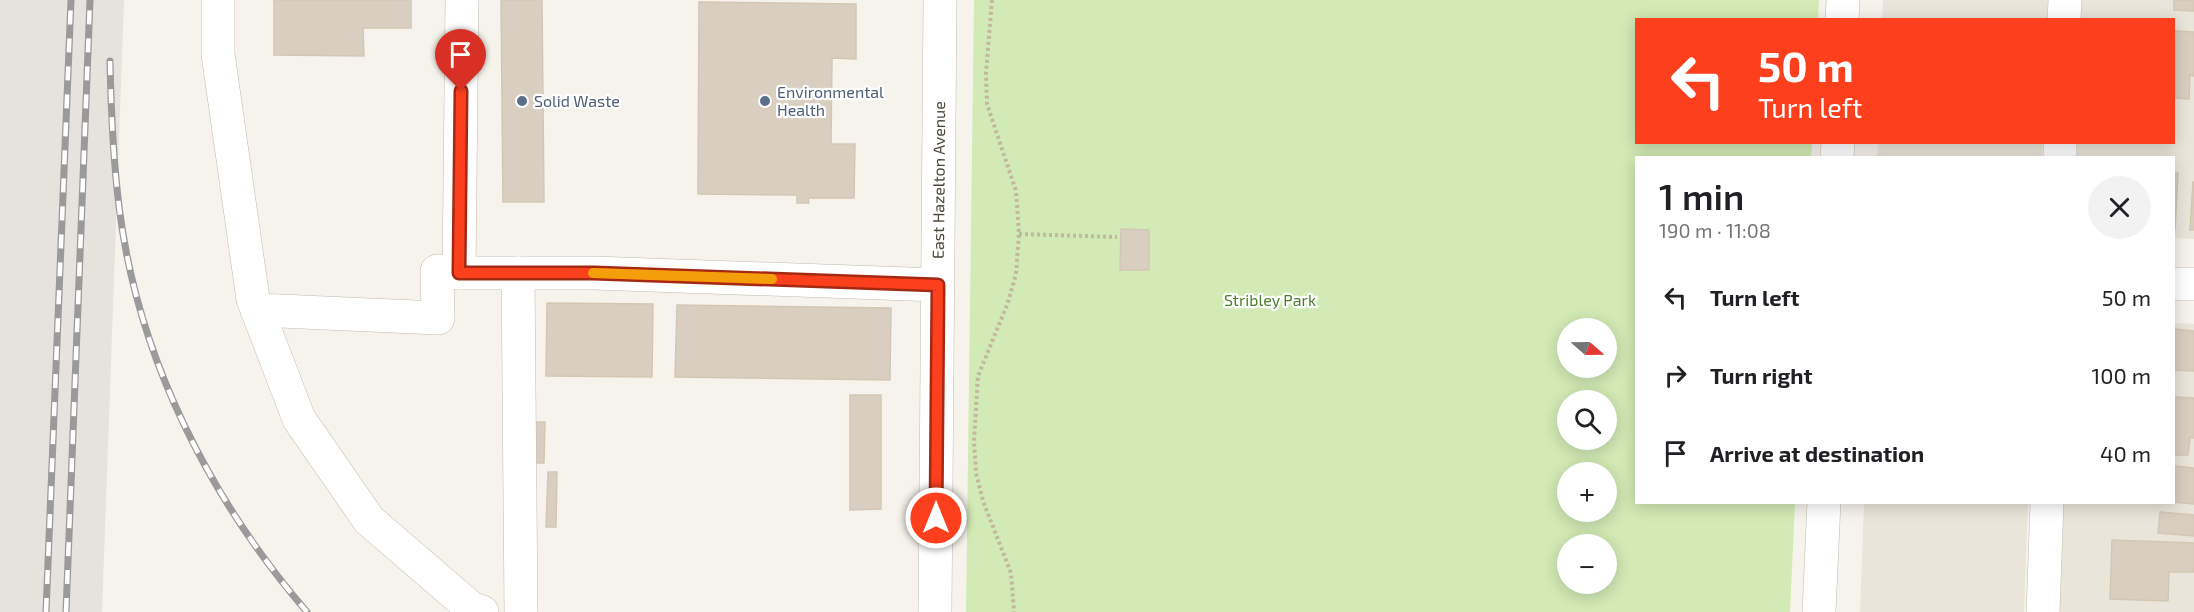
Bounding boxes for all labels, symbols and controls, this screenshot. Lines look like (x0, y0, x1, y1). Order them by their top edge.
pin (435, 29, 486, 91)
icon: arrive (444, 38, 477, 71)
text: 50 m (1758, 40, 1854, 90)
icon: left (1659, 42, 1737, 120)
place label: Environmental Health (777, 82, 884, 119)
place label: Solid Waste (534, 91, 620, 110)
text: Turn left (1758, 91, 1862, 123)
marker: Solid Waste (515, 94, 529, 108)
marker: Environmental Health (758, 94, 772, 108)
street label: East Hazelton Avenue (928, 101, 948, 259)
text: 1 min (1659, 174, 1744, 217)
button: close (2088, 176, 2151, 239)
text: 190 m · 11:08 (1659, 218, 1771, 242)
icon: left (1659, 281, 1692, 314)
text: Turn left (1710, 284, 1799, 310)
text: 50 m (2102, 284, 2151, 310)
park label: Stribley Park (1224, 290, 1316, 309)
north arrow (1557, 318, 1617, 378)
map controls (1557, 318, 1617, 594)
icon: right (1659, 359, 1692, 392)
text: Turn right (1710, 362, 1812, 388)
text: 100 m (2092, 362, 2151, 388)
button: search (1557, 390, 1617, 450)
icon: arrive (1659, 437, 1692, 470)
text: Arrive at destination (1710, 440, 1924, 466)
text: 40 m (2100, 440, 2151, 466)
button: + (1557, 462, 1617, 522)
position arrow (904, 486, 968, 550)
button: − (1557, 534, 1617, 594)

